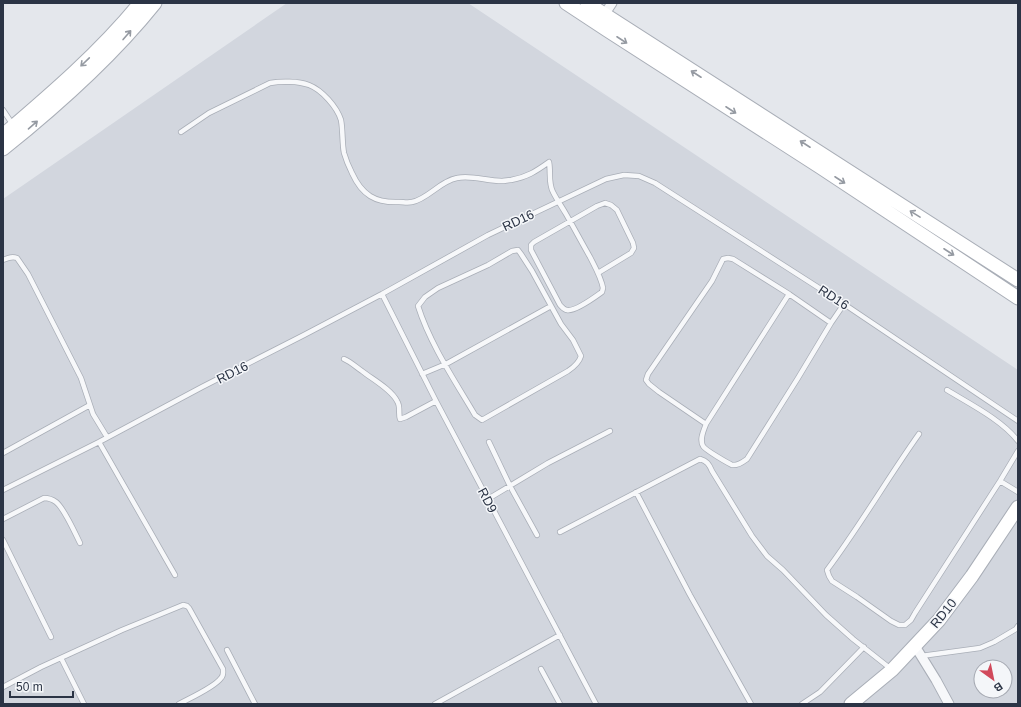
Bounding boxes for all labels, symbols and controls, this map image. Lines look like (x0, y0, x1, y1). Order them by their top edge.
one-way arrow (123, 30, 132, 40)
one-way arrow (616, 36, 627, 44)
one-way arrow (80, 57, 90, 67)
one-way arrow (690, 69, 702, 77)
one-way arrow (725, 106, 736, 114)
one-way arrow (28, 120, 39, 129)
one-way arrow (800, 140, 811, 148)
one-way arrow (835, 176, 846, 184)
street label: RD16 (500, 207, 536, 234)
one-way arrow (910, 210, 921, 218)
one-way arrow (943, 248, 954, 256)
street label: RD16 (816, 282, 852, 313)
street label: RD16 (214, 358, 250, 387)
street label: RD9 (475, 485, 500, 515)
street label: RD10 (927, 596, 960, 631)
north arrow (973, 659, 1013, 699)
scale bar (10, 673, 73, 699)
text: 50 m (16, 680, 43, 694)
text: B (992, 680, 1005, 695)

